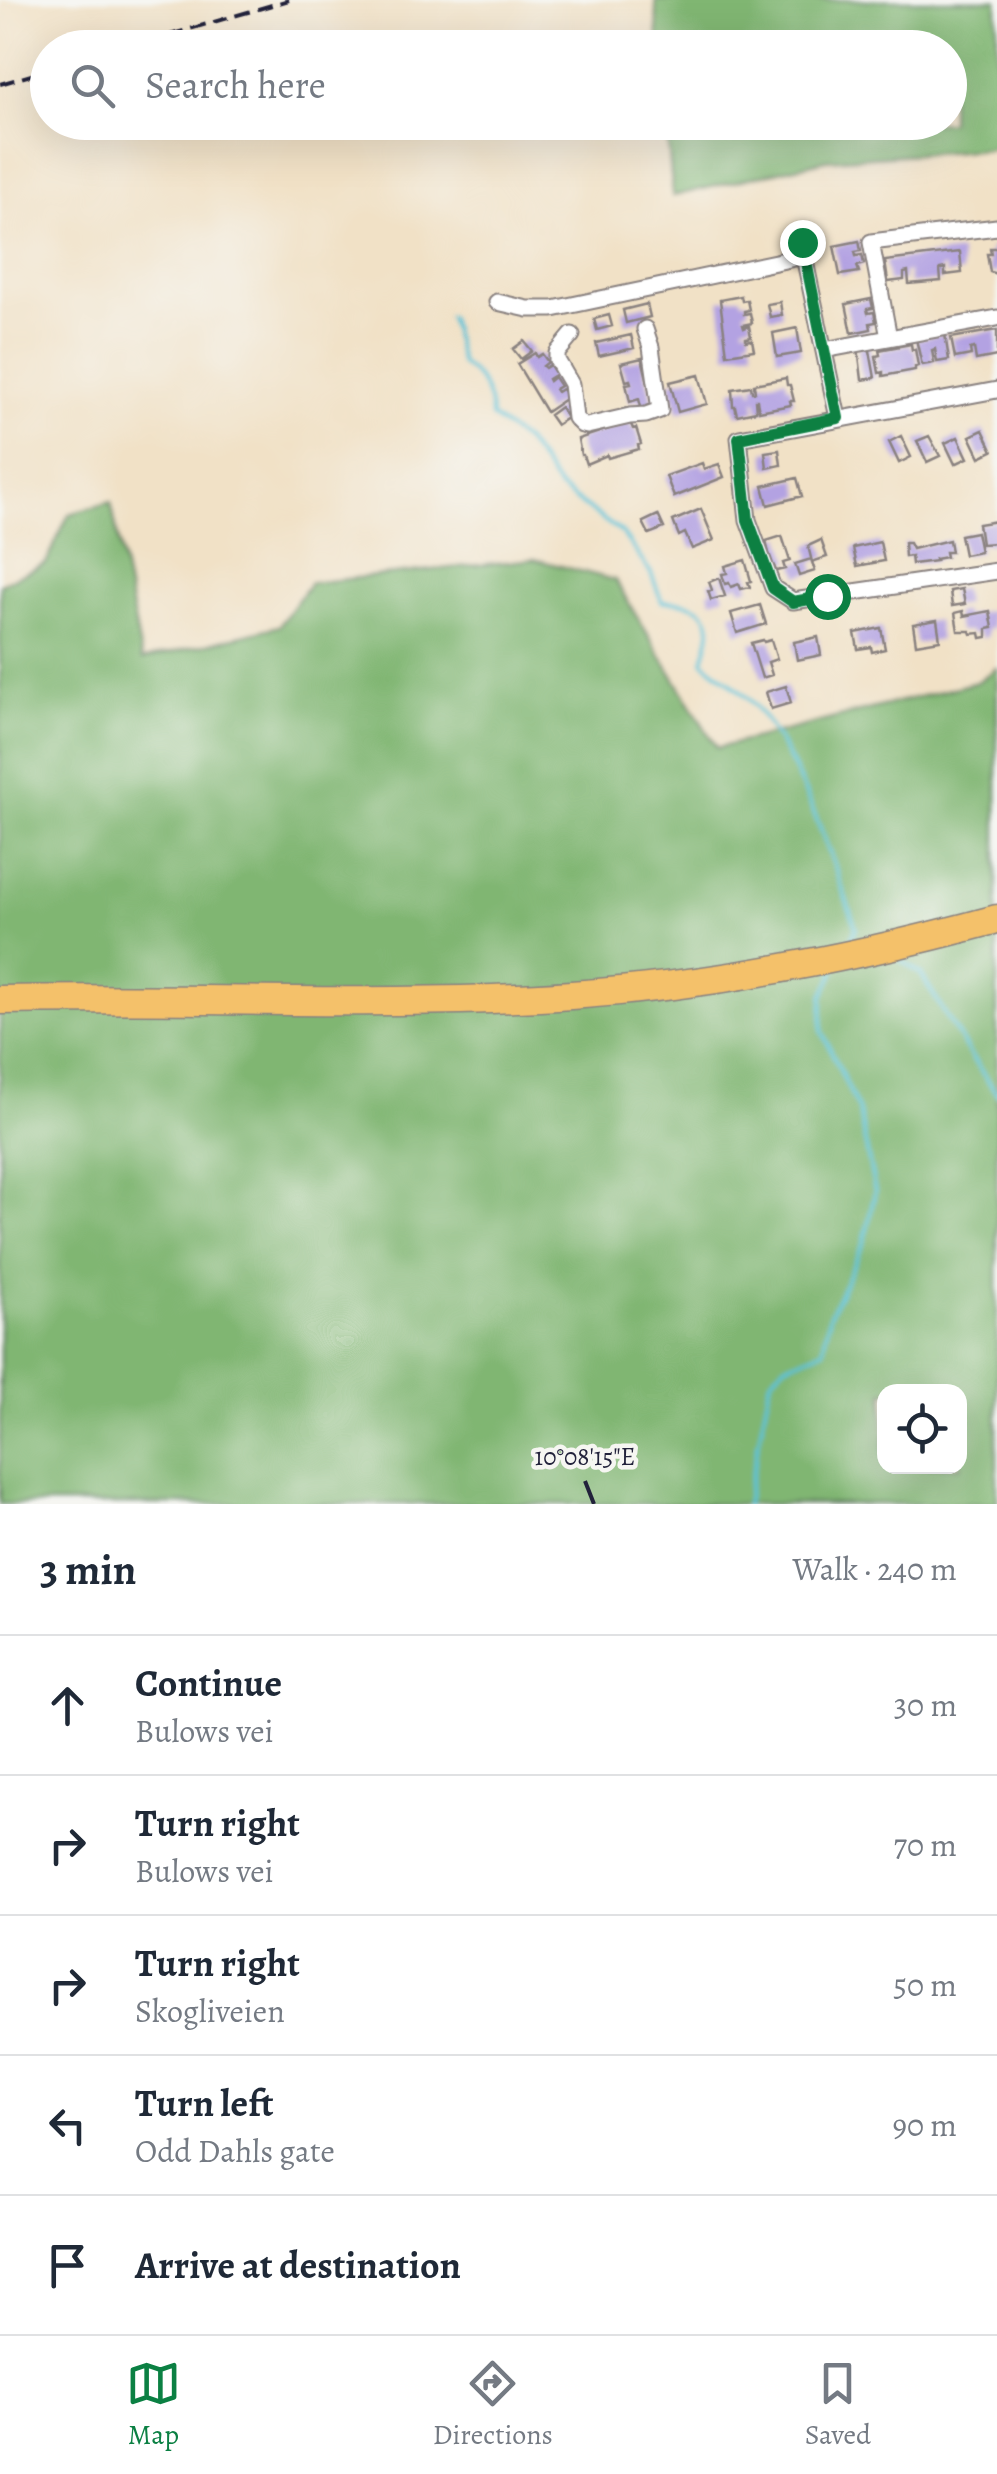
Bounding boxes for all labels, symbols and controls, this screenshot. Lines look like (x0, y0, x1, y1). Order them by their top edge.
search box (30, 30, 967, 140)
icon: search (65, 58, 120, 113)
text: Search here (145, 59, 326, 111)
route end (780, 220, 826, 266)
route start (805, 574, 851, 620)
map controls (877, 1384, 967, 1474)
button: locate (877, 1384, 967, 1474)
text: 10°08'15"E (535, 1440, 635, 1474)
text: 3 min (40, 1541, 136, 1598)
text: Walk · 240 m (792, 1547, 957, 1591)
text: Continue (135, 1657, 282, 1709)
icon: ahead (40, 1678, 95, 1733)
text: 30 m (894, 1683, 957, 1727)
text: Bulows vei (135, 1709, 274, 1753)
text: Turn right (135, 1797, 300, 1849)
icon: right (40, 1818, 95, 1873)
text: 70 m (894, 1823, 957, 1867)
text: Bulows vei (135, 1849, 274, 1893)
text: Turn right (135, 1937, 300, 1989)
icon: right (40, 1958, 95, 2013)
text: 50 m (893, 1963, 957, 2007)
text: Skogliveien (135, 1989, 285, 2033)
text: Turn left (135, 2077, 274, 2129)
icon: left (40, 2098, 95, 2153)
text: 90 m (892, 2103, 957, 2147)
text: Odd Dahls gate (135, 2129, 335, 2173)
icon: arrive (40, 2238, 95, 2293)
text: Arrive at destination (135, 2239, 461, 2291)
tab: Map (126, 2356, 181, 2454)
tab: Directions (433, 2356, 553, 2454)
tab: Saved (805, 2356, 871, 2454)

